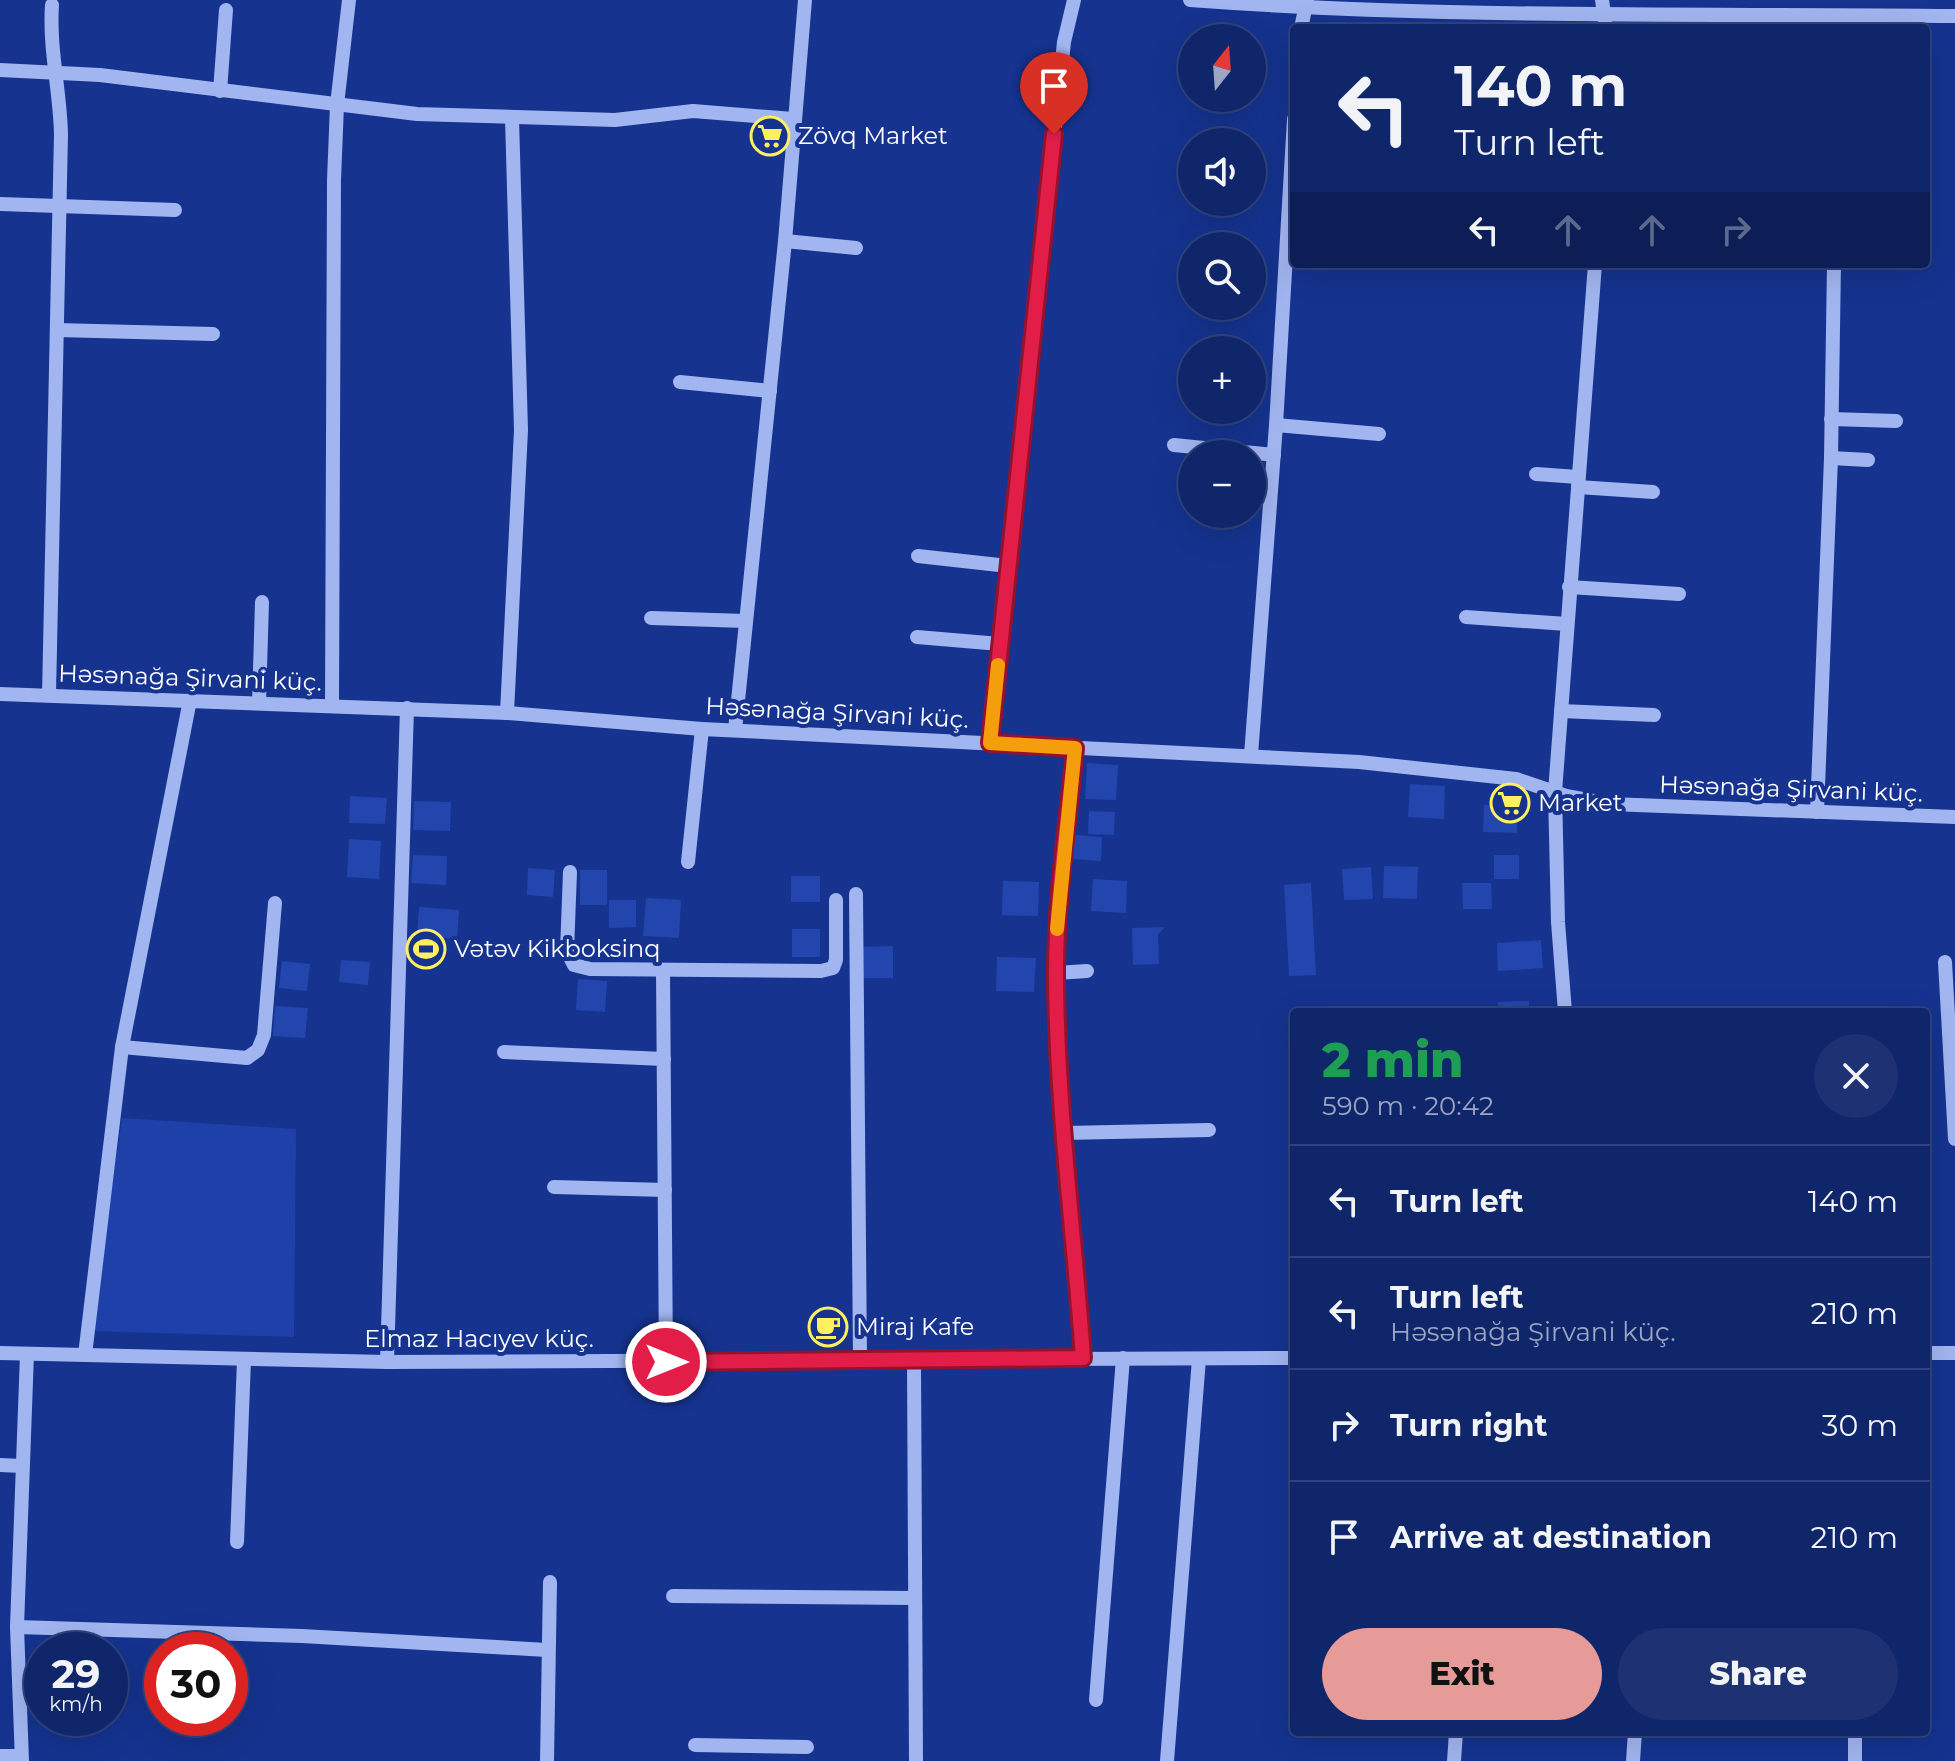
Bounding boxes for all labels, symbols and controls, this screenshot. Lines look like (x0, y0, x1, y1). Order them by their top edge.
north arrow (1178, 24, 1266, 112)
map controls (1178, 24, 1266, 528)
pin (1020, 52, 1088, 134)
text: 140 m (1454, 52, 1627, 120)
icon: left (1322, 56, 1426, 160)
icon: arrive (1032, 64, 1076, 108)
supermarket icon: Zövq Market (749, 115, 791, 157)
text: Turn left (1454, 120, 1605, 164)
place label: Zövq Market (798, 121, 948, 150)
button: sound (1178, 128, 1266, 216)
icon: left (1462, 208, 1506, 252)
icon: ahead (1546, 208, 1590, 252)
icon: ahead (1630, 208, 1674, 252)
icon: right (1714, 208, 1758, 252)
button: search (1178, 232, 1266, 320)
button: + (1178, 336, 1266, 424)
button: − (1178, 440, 1266, 528)
street label: Həsənağa Şirvani küç. (58, 658, 322, 697)
street label: Həsənağa Şirvani küç. (705, 691, 969, 734)
street label: Həsənağa Şirvani küç. (1659, 769, 1923, 808)
supermarket icon: Market (1489, 782, 1531, 824)
place label: Market (1538, 788, 1623, 817)
sports icon: Vətəv Kikboksinq (405, 928, 447, 970)
place label: Vətəv Kikboksinq (454, 934, 660, 963)
text: 2 min (1322, 1031, 1463, 1089)
button: close (1814, 1034, 1898, 1118)
text: 590 m · 20:42 (1322, 1090, 1494, 1122)
icon: left (1322, 1179, 1366, 1223)
text: Turn left (1390, 1183, 1523, 1220)
text: 140 m (1808, 1183, 1898, 1220)
text: Turn left (1390, 1279, 1523, 1316)
icon: left (1322, 1291, 1366, 1335)
text: 210 m (1811, 1295, 1898, 1332)
cafe icon: Miraj Kafe (807, 1306, 849, 1348)
place label: Miraj Kafe (856, 1312, 974, 1341)
text: Həsənağa Şirvani küç. (1390, 1316, 1676, 1348)
position arrow (624, 1320, 708, 1404)
street label: Elmaz Hacıyev küç. (364, 1324, 594, 1353)
icon: right (1322, 1403, 1366, 1447)
text: Turn right (1390, 1407, 1547, 1444)
text: 30 m (1822, 1407, 1898, 1444)
icon: arrive (1322, 1515, 1366, 1559)
text: Arrive at destination (1390, 1519, 1712, 1556)
text: 210 m (1811, 1519, 1898, 1556)
button: Exit (1322, 1628, 1602, 1720)
button: Share (1618, 1628, 1898, 1720)
speed limit sign: 30 (144, 1632, 248, 1736)
text: 29 (51, 1649, 101, 1698)
text: km/h (49, 1692, 103, 1716)

